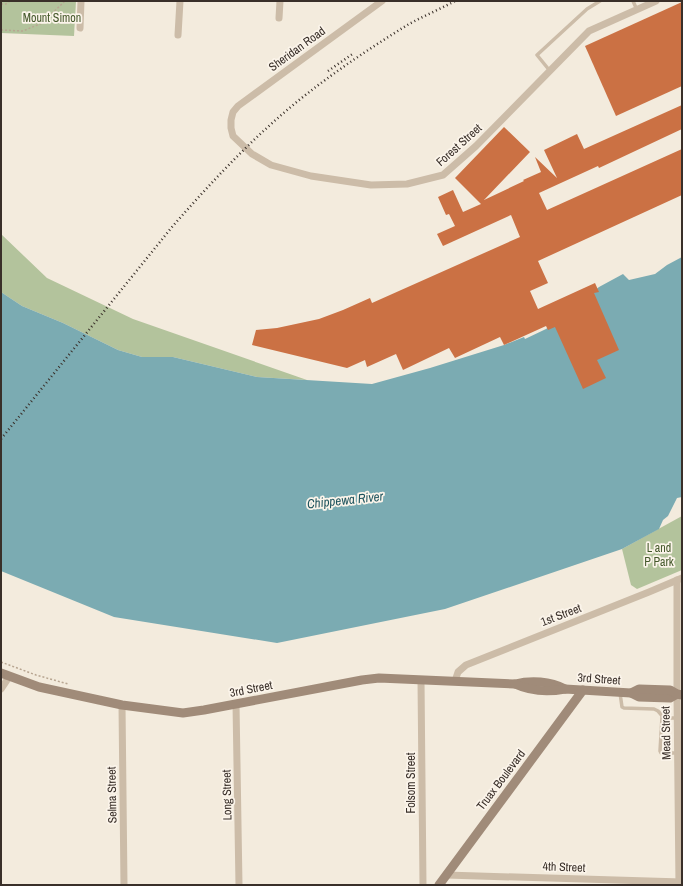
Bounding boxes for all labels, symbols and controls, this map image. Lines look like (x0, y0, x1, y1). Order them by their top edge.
park label: Mount Simon (23, 10, 81, 26)
street label: Sheridan Road (266, 23, 328, 75)
street label: Forest Street (433, 120, 486, 170)
water label: Chippewa River (306, 488, 384, 512)
park label: L and P Park (644, 540, 674, 570)
street label: 1st Street (538, 600, 584, 630)
street label: 3rd Street (577, 670, 621, 689)
street label: 3rd Street (228, 677, 274, 701)
street label: Mead Street (658, 706, 674, 760)
street label: Truax Boulevard (473, 746, 529, 814)
street label: Folsom Street (403, 752, 419, 813)
street label: Selma Street (104, 766, 120, 824)
street label: Long Street (219, 769, 235, 821)
street label: 4th Street (542, 858, 586, 876)

